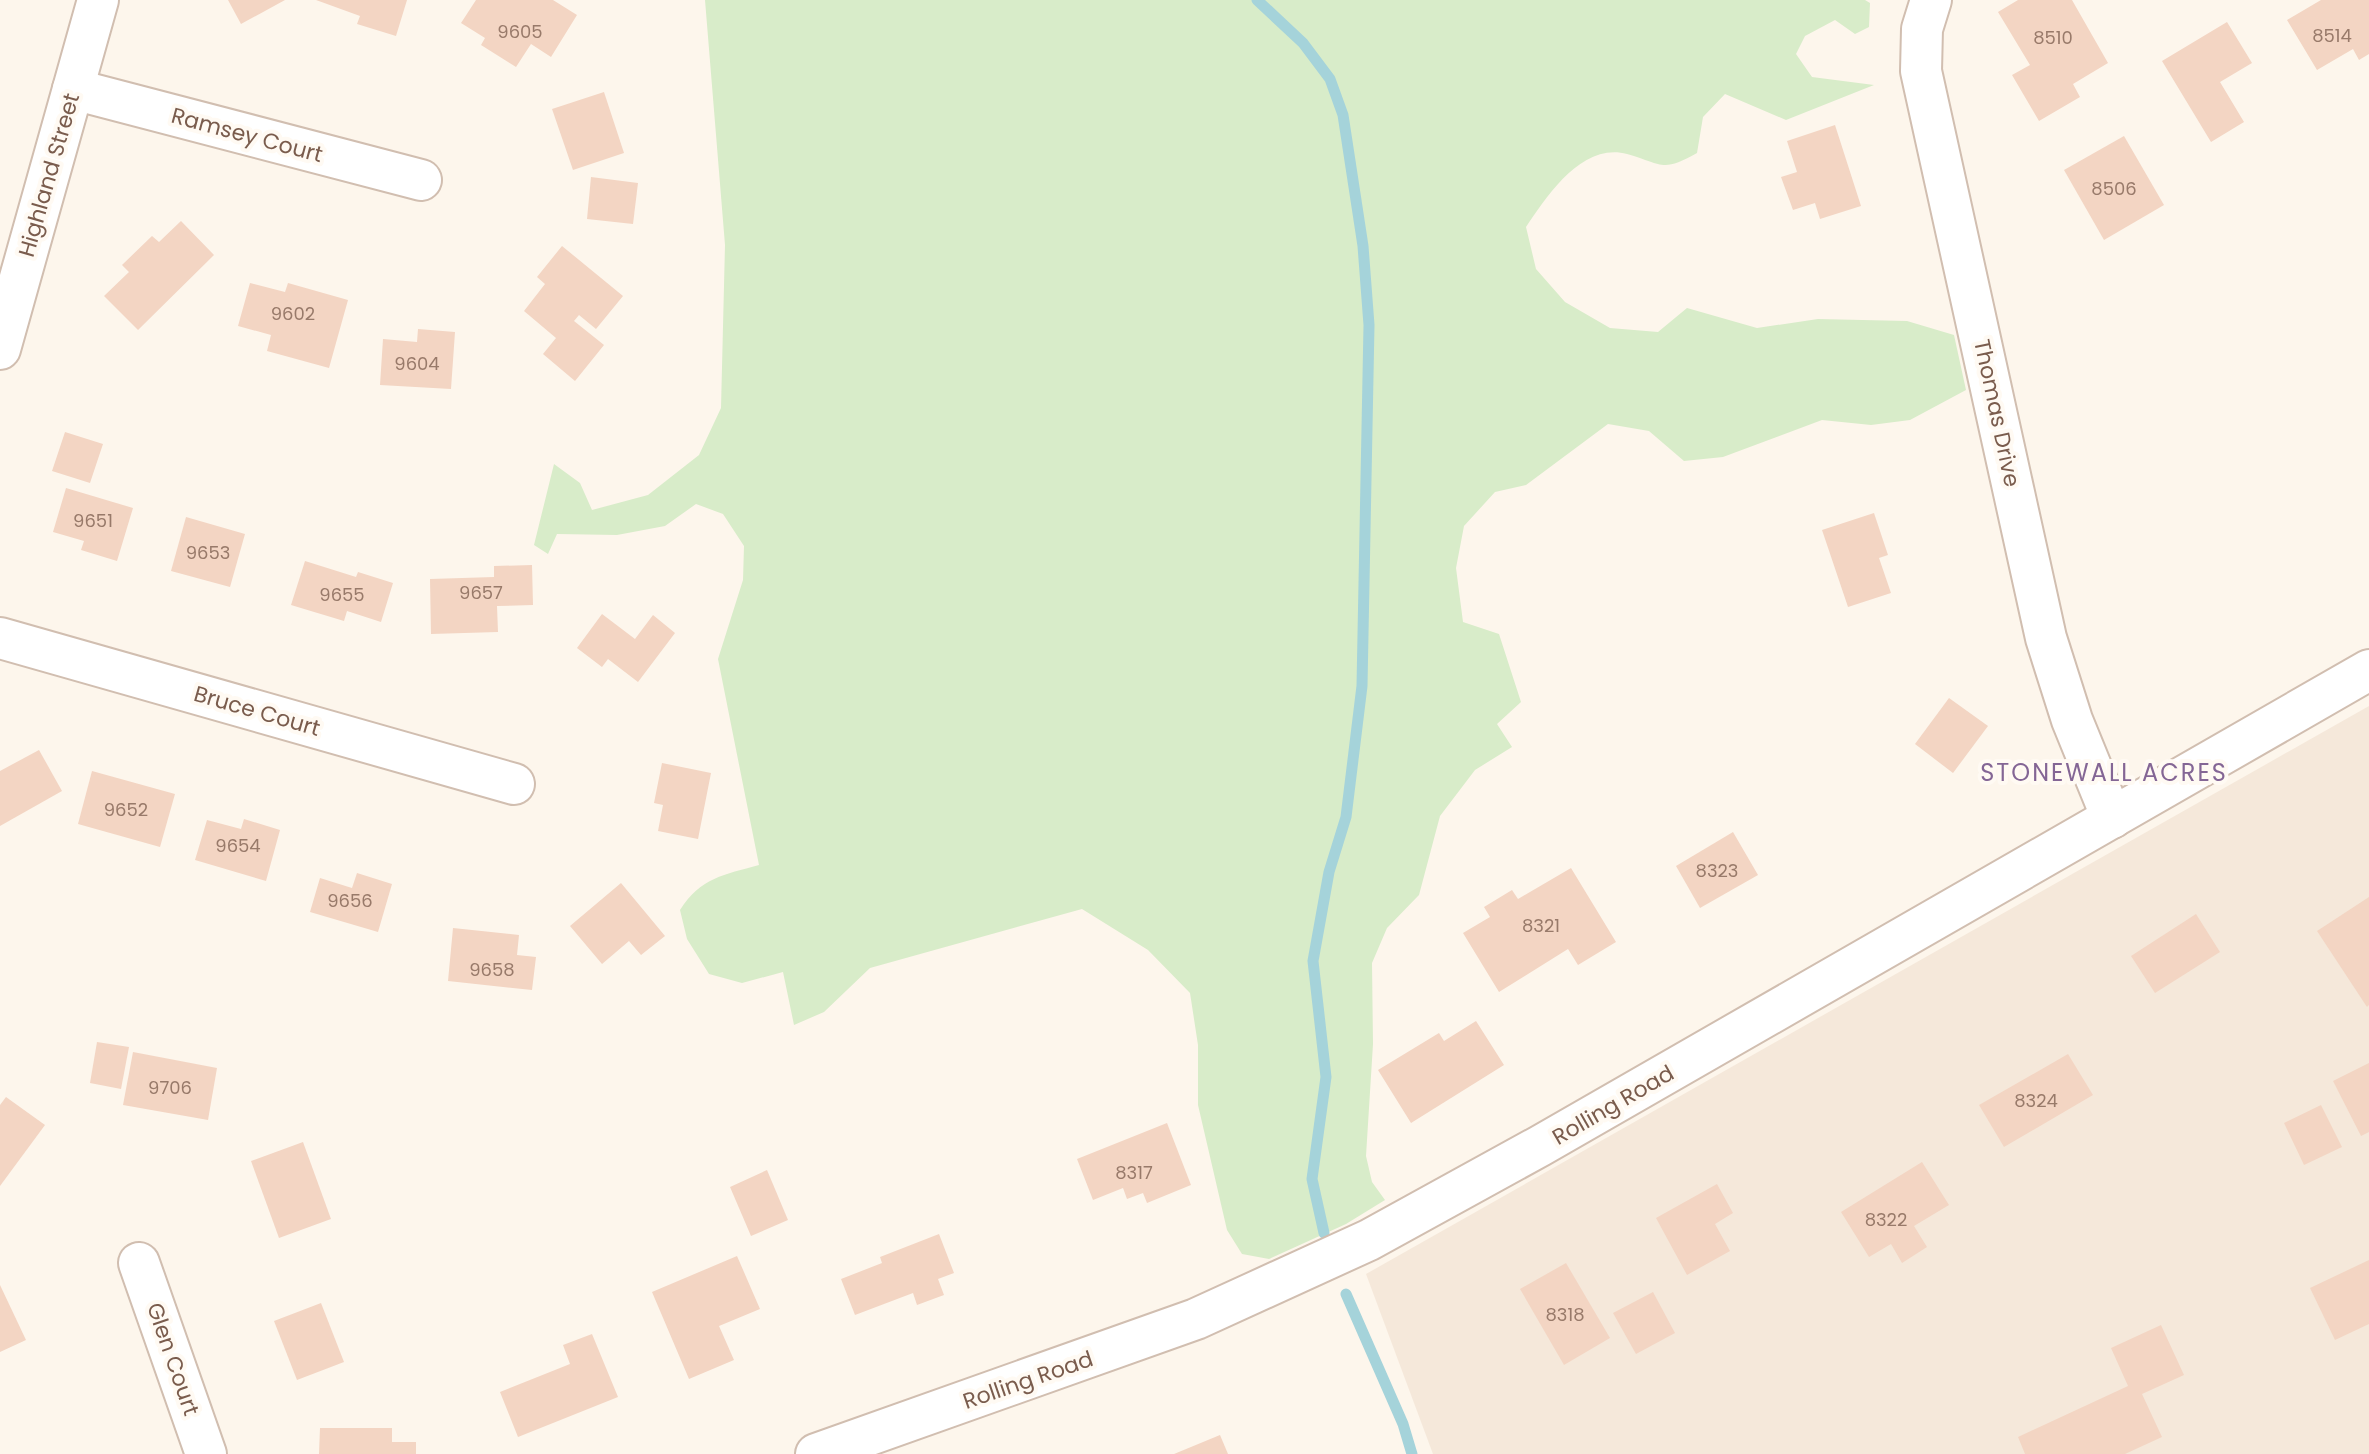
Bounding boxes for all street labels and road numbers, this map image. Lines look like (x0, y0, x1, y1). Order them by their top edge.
street label: Highland Street (11, 89, 87, 261)
street label: Ramsey Court (168, 100, 326, 170)
street label: Thomas Drive (1966, 336, 2028, 490)
street label: Bruce Court (190, 678, 324, 744)
street label: Rolling Road (1546, 1058, 1680, 1152)
street label: Glen Court (139, 1298, 207, 1420)
street label: Rolling Road (959, 1343, 1097, 1417)

